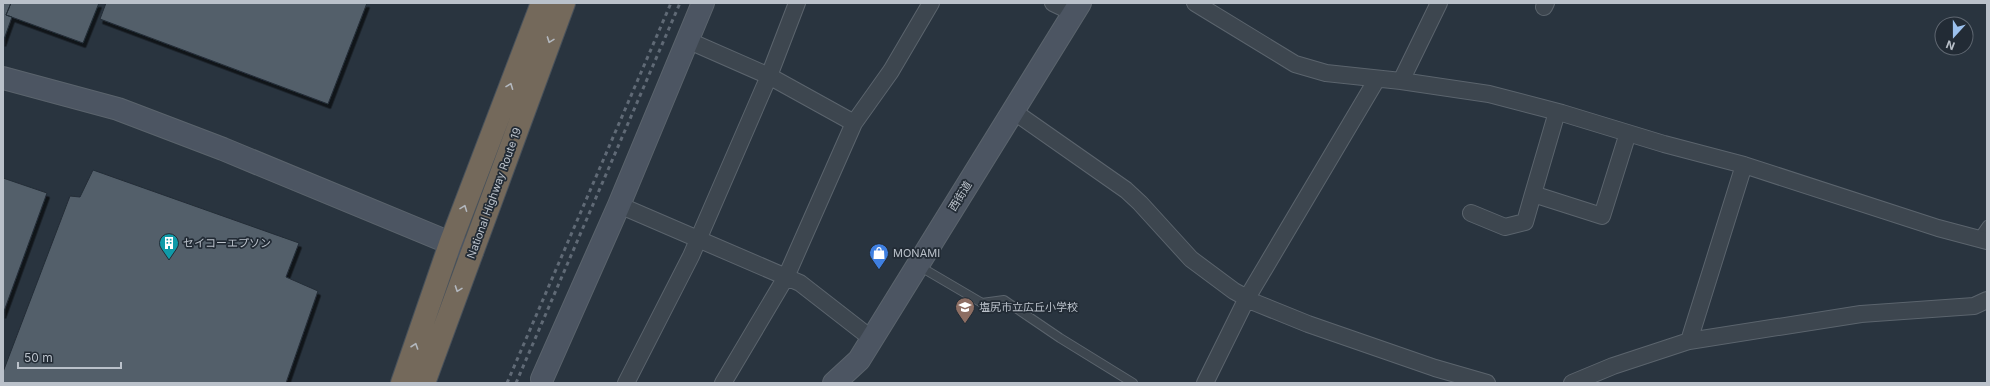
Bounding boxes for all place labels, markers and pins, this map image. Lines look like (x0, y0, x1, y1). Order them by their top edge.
building icon: セイコーエプソン (158, 232, 180, 260)
place label: セイコーエプソン (183, 236, 271, 250)
shop icon: MONAMI (868, 242, 890, 270)
place label: MONAMI (893, 246, 940, 260)
school or university icon: 塩尻市立広丘小学校 (954, 296, 976, 324)
place label: 塩尻市立広丘小学校 (979, 300, 1078, 314)

